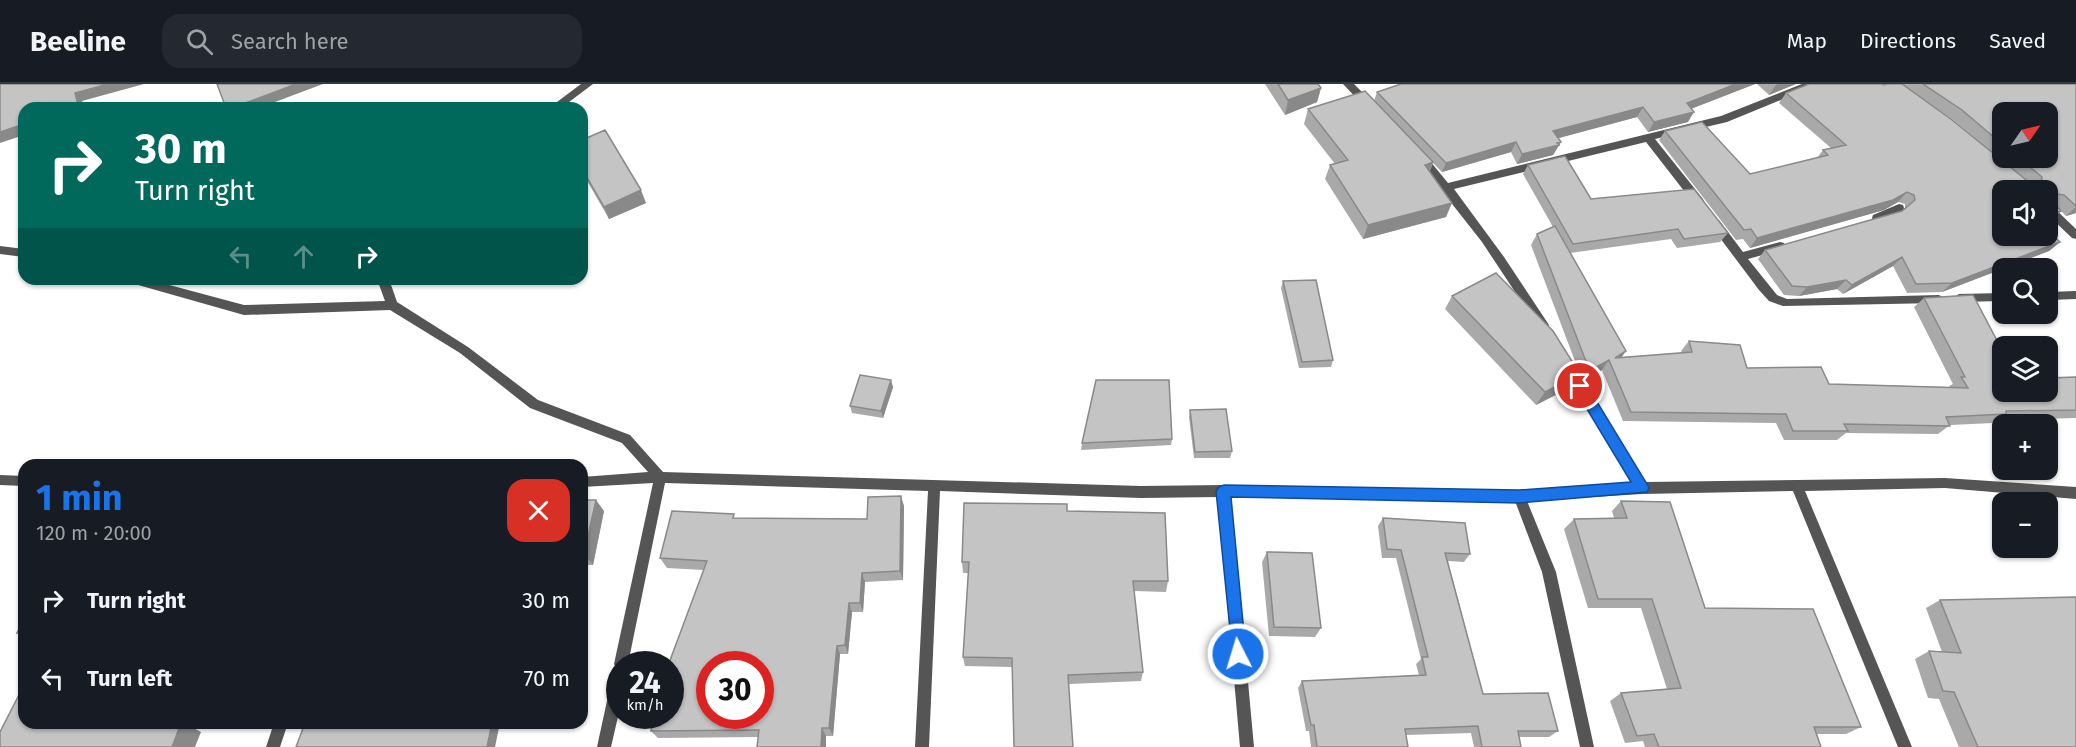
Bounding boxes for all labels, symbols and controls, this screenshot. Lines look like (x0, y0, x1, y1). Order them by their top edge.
search box (162, 14, 582, 68)
text: Beeline (30, 25, 126, 58)
icon: search (183, 25, 216, 58)
text: Search here (231, 28, 349, 55)
text: Map (1787, 28, 1827, 54)
text: Directions (1860, 28, 1956, 54)
text: Saved (1989, 28, 2046, 54)
north arrow (1992, 102, 2058, 168)
map controls (1992, 102, 2058, 558)
text: 30 m (135, 124, 227, 174)
icon: right (36, 126, 114, 204)
text: Turn right (135, 175, 255, 207)
button: sound (1992, 180, 2058, 246)
icon: left (224, 240, 257, 273)
icon: ahead (287, 240, 320, 273)
icon: right (350, 240, 383, 273)
button: search (1992, 258, 2058, 324)
button: layers (1992, 336, 2058, 402)
pin (1554, 360, 1605, 411)
icon: arrive (1563, 369, 1596, 402)
button: + (1992, 414, 2058, 480)
text: 1 min (36, 476, 123, 520)
button: close (507, 479, 570, 542)
button: − (1992, 492, 2058, 558)
text: 120 m · 20:00 (36, 521, 152, 545)
icon: right (36, 584, 69, 617)
text: Turn right (87, 587, 186, 614)
text: 30 m (522, 587, 570, 614)
position arrow (1206, 622, 1270, 686)
speed limit sign: 30 (696, 651, 774, 729)
icon: left (36, 662, 69, 695)
text: Turn left (87, 665, 172, 692)
text: 70 m (524, 665, 570, 692)
text: 24 (629, 665, 661, 701)
text: km/h (626, 696, 664, 714)

